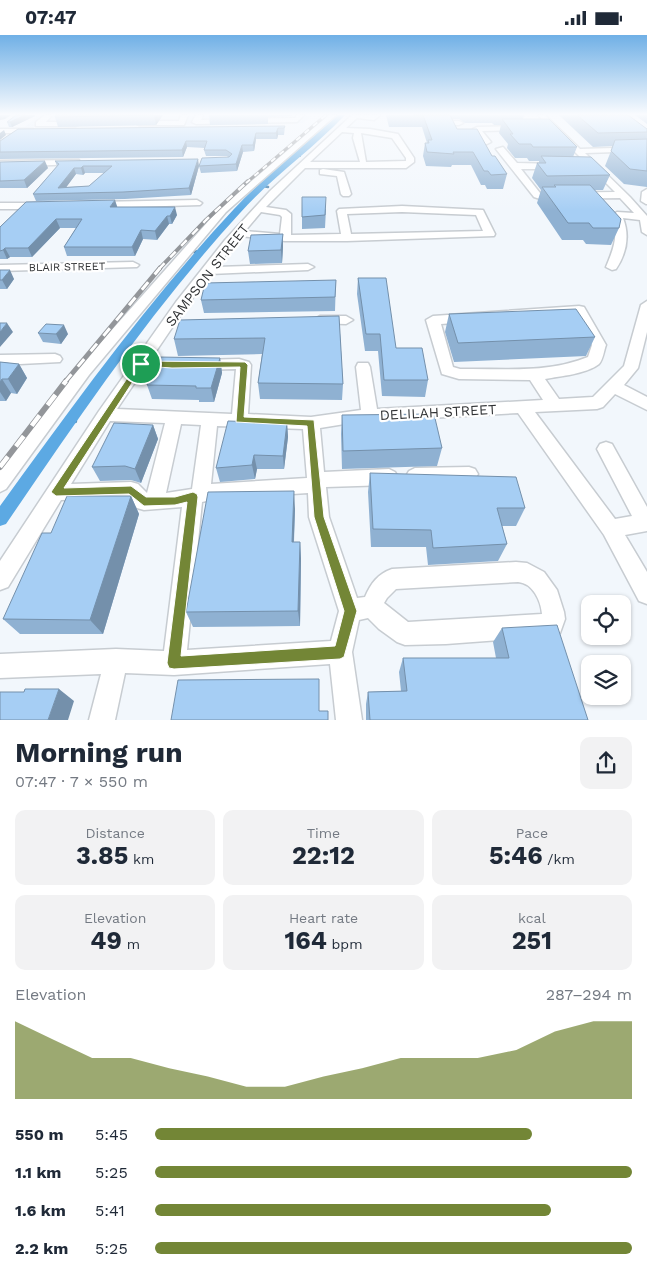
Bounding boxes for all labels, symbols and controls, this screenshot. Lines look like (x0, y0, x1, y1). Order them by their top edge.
text: 07:47 (25, 6, 77, 29)
street label: SAMPSON STREET (162, 220, 252, 329)
street label: BLAIR STREET (29, 260, 106, 274)
pin (120, 343, 162, 385)
icon: arrive (127, 350, 155, 378)
street label: DELILAH STREET (379, 401, 497, 423)
map controls (581, 595, 631, 705)
button: locate (581, 595, 631, 645)
button: layers (581, 655, 631, 705)
text: Morning run (15, 736, 183, 769)
button: share (580, 737, 632, 789)
text: 07:47 · 7 × 550 m (15, 772, 148, 791)
text: Distance (85, 825, 145, 841)
text: Time (307, 825, 340, 841)
text: Pace (516, 825, 548, 841)
text: 3.85 (76, 841, 128, 870)
text: 22:12 (292, 841, 355, 870)
text: 5:46 (489, 841, 543, 870)
text: km (128, 851, 154, 867)
text: /km (543, 851, 575, 867)
text: Elevation (84, 910, 146, 926)
text: Heart rate (289, 910, 358, 926)
text: kcal (518, 910, 546, 926)
text: 49 (90, 926, 122, 955)
text: 164 (284, 926, 327, 955)
text: 251 (512, 926, 552, 955)
text: m (122, 936, 140, 952)
text: bpm (327, 936, 362, 952)
text: Elevation (15, 985, 86, 1004)
text: 287–294 m (546, 985, 632, 1004)
text: 550 m (15, 1125, 64, 1144)
text: 5:45 (95, 1125, 128, 1144)
text: 1.1 km (15, 1163, 61, 1182)
text: 5:25 (95, 1163, 128, 1182)
text: 1.6 km (15, 1201, 66, 1220)
text: 5:41 (95, 1201, 125, 1220)
text: 2.2 km (15, 1239, 68, 1258)
text: 5:25 (95, 1239, 128, 1258)

